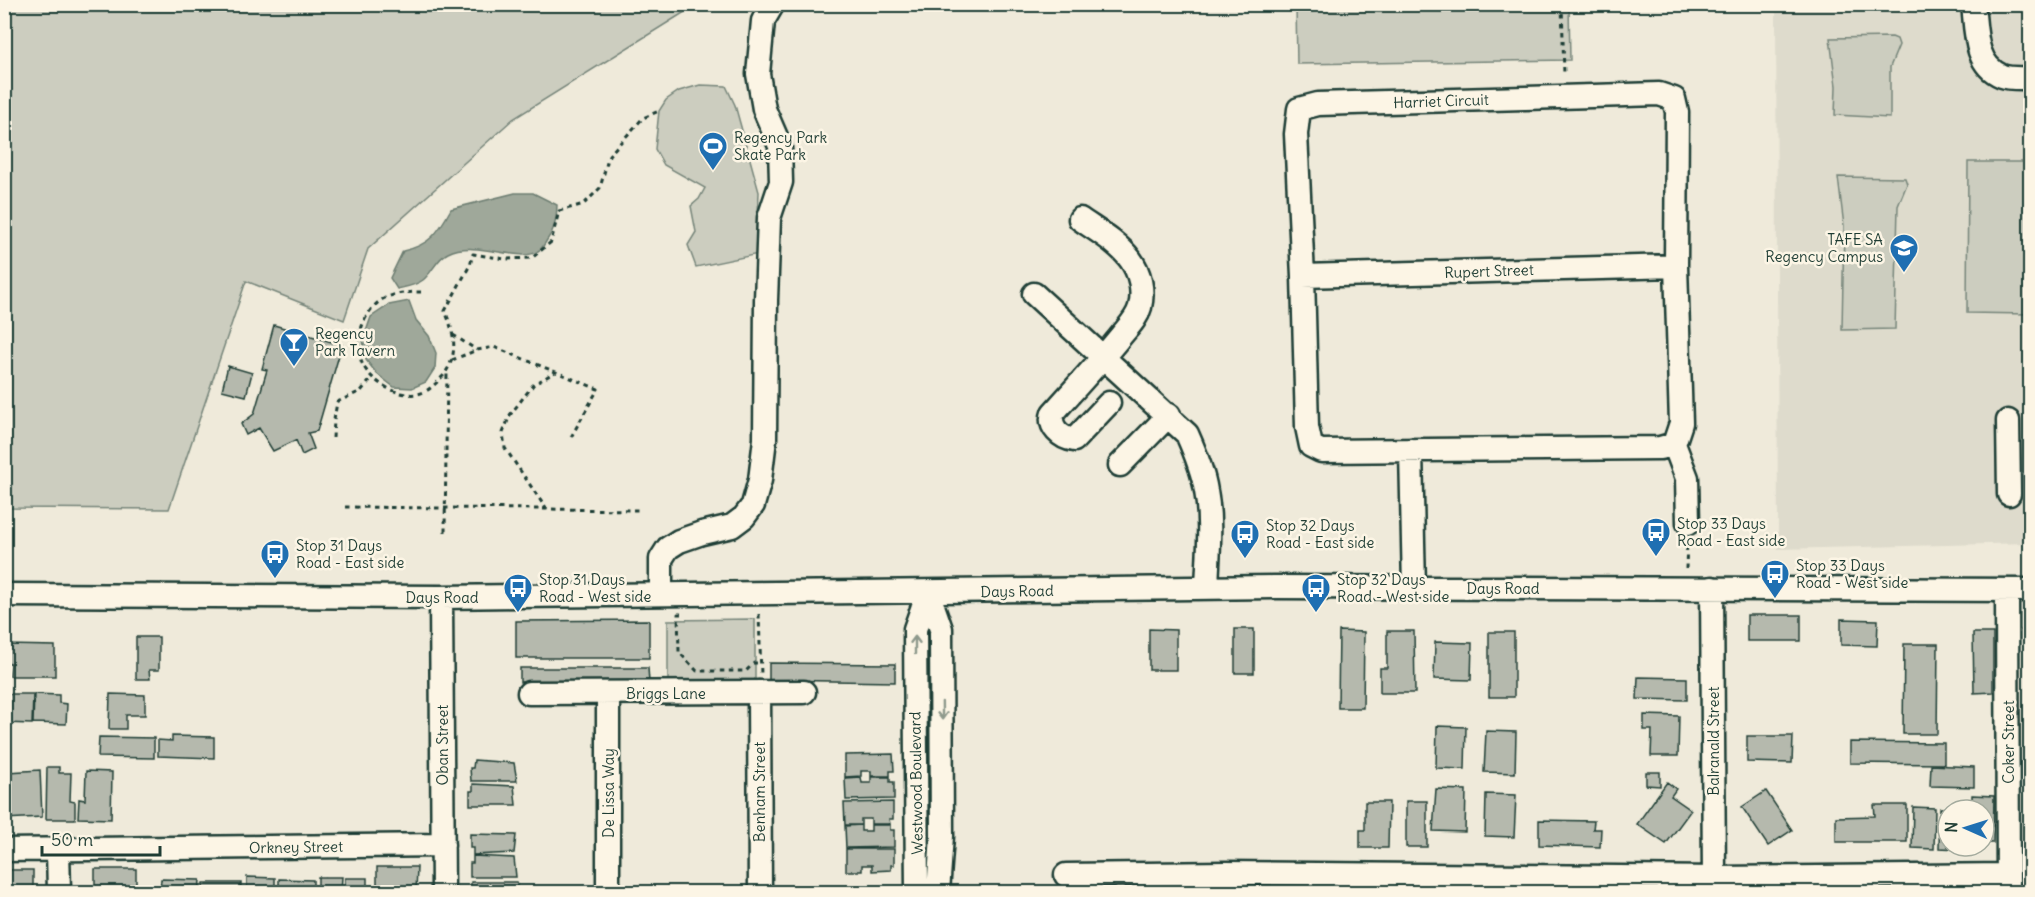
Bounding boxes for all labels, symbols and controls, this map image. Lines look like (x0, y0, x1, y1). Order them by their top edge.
street label: Harriet Circuit (1393, 90, 1489, 112)
place label: Regency Park Skate Park (734, 128, 828, 164)
sports icon: Regency Park Skate Park (697, 130, 729, 172)
place label: TAFE SA Regency Campus (1765, 230, 1883, 266)
school or university icon: TAFE SA Regency Campus (1888, 232, 1920, 274)
street label: Rupert Street (1444, 260, 1534, 282)
place label: Regency Park Tavern (315, 324, 395, 360)
bar icon: Regency Park Tavern (278, 326, 310, 368)
place label: Stop 33 Days Road - East side (1677, 514, 1785, 550)
place label: Stop 32 Days Road - East side (1266, 516, 1374, 552)
bus stop icon: Stop 33 Days Road - East side (1640, 516, 1672, 558)
bus stop icon: Stop 32 Days Road - East side (1229, 518, 1261, 560)
place label: Stop 31 Days Road - East side (296, 536, 404, 572)
bus stop icon: Stop 31 Days Road - East side (259, 538, 291, 580)
place label: Stop 33 Days Road - West side (1796, 556, 1908, 592)
bus stop icon: Stop 33 Days Road - West side (1759, 558, 1791, 600)
place label: Stop 31 Days Road - West side (539, 570, 651, 606)
place label: Stop 32 Days Road - West side (1337, 570, 1449, 606)
bus stop icon: Stop 31 Days Road - West side (502, 572, 534, 614)
bus stop icon: Stop 32 Days Road - West side (1300, 572, 1332, 614)
street label: Days Road (1466, 579, 1540, 598)
street label: Days Road (980, 581, 1054, 601)
street label: Days Road (405, 588, 479, 607)
one-way arrow (909, 636, 921, 656)
street label: Briggs Lane (626, 684, 706, 703)
street label: Balranald Street (1704, 686, 1723, 796)
street label: Coker Street (1999, 700, 2018, 784)
one-way arrow (936, 701, 948, 721)
street label: Oban Street (433, 705, 452, 785)
street label: Westwood Boulevard (905, 711, 927, 855)
street label: Benham Street (750, 742, 769, 842)
street label: De Lissa Way (599, 748, 618, 838)
north arrow (1936, 798, 1996, 858)
scale bar (42, 819, 160, 857)
text: N (1941, 821, 1961, 833)
text: 50 m (51, 828, 93, 851)
street label: Orkney Street (249, 837, 343, 857)

